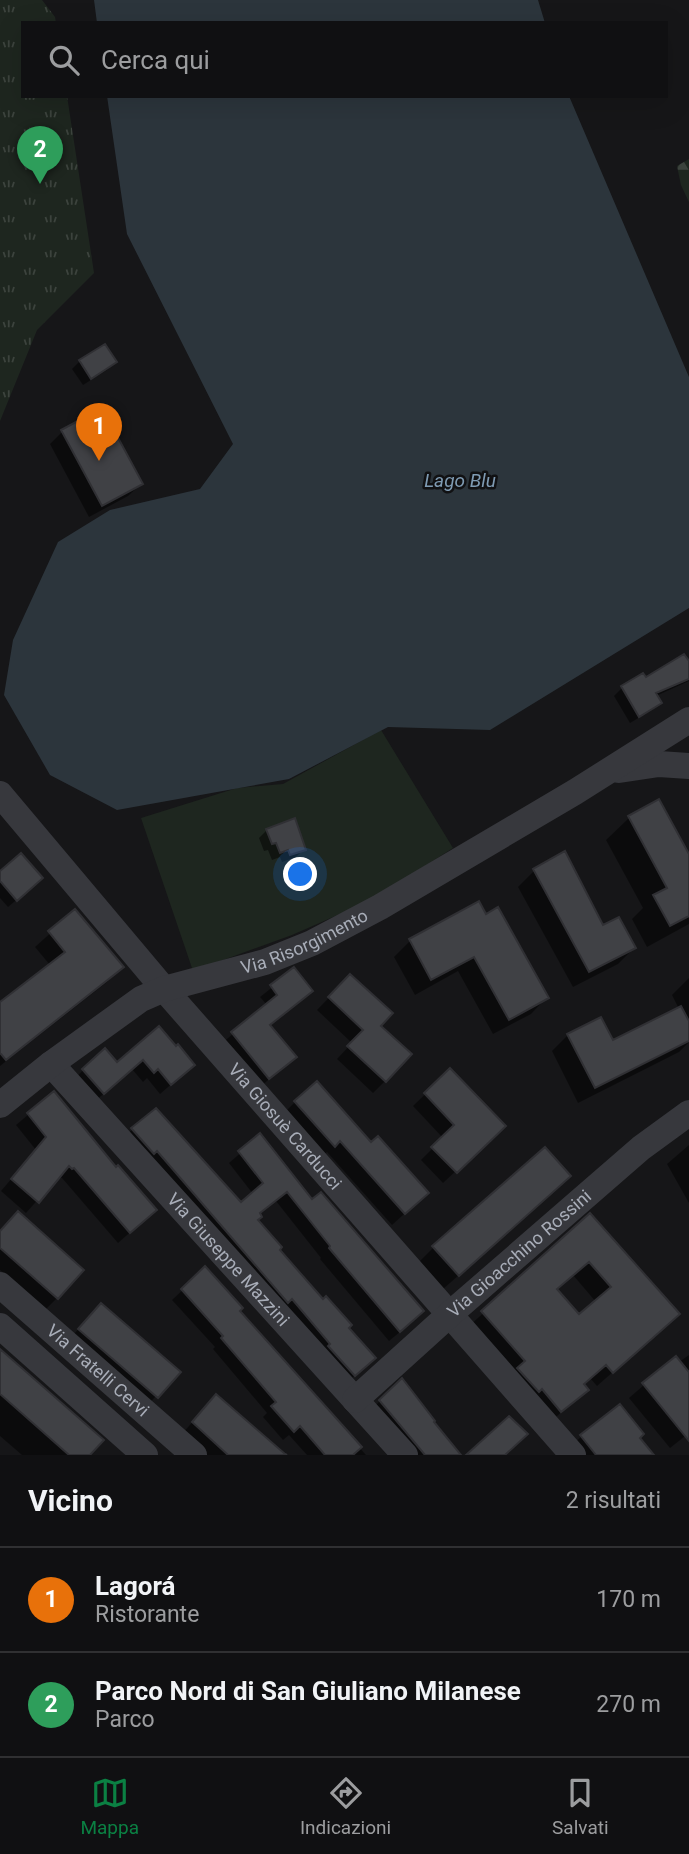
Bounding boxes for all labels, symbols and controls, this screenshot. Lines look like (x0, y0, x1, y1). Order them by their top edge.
search box (21, 21, 668, 98)
icon: search (45, 41, 83, 79)
text: Cerca qui (101, 45, 210, 75)
pin: 2 (17, 126, 63, 184)
pin: 1 (76, 403, 122, 461)
water label: Lago Blu (424, 469, 496, 492)
your location (283, 857, 317, 891)
street label: Via Risorgimento (238, 904, 371, 978)
street label: Via Giosuè Carducci (224, 1059, 346, 1194)
street label: Via Gioacchino Rossini (443, 1185, 595, 1321)
street label: Via Giuseppe Mazzini (163, 1189, 294, 1330)
street label: Via Fratelli Cervi (43, 1320, 154, 1421)
text: Vicino (28, 1483, 113, 1518)
text: 2 risultati (566, 1487, 661, 1514)
text: Lagorá (95, 1571, 176, 1601)
text: 1 (44, 1586, 58, 1613)
text: 170 m (596, 1586, 661, 1613)
text: Ristorante (95, 1601, 199, 1628)
text: Parco Nord di San Giuliano Milanese (95, 1676, 521, 1706)
text: 2 (44, 1691, 58, 1718)
text: 270 m (596, 1691, 661, 1718)
text: Parco (95, 1706, 155, 1733)
tab: Mappa (80, 1774, 139, 1839)
tab: Indicazioni (300, 1774, 391, 1839)
tab: Salvati (552, 1774, 609, 1839)

